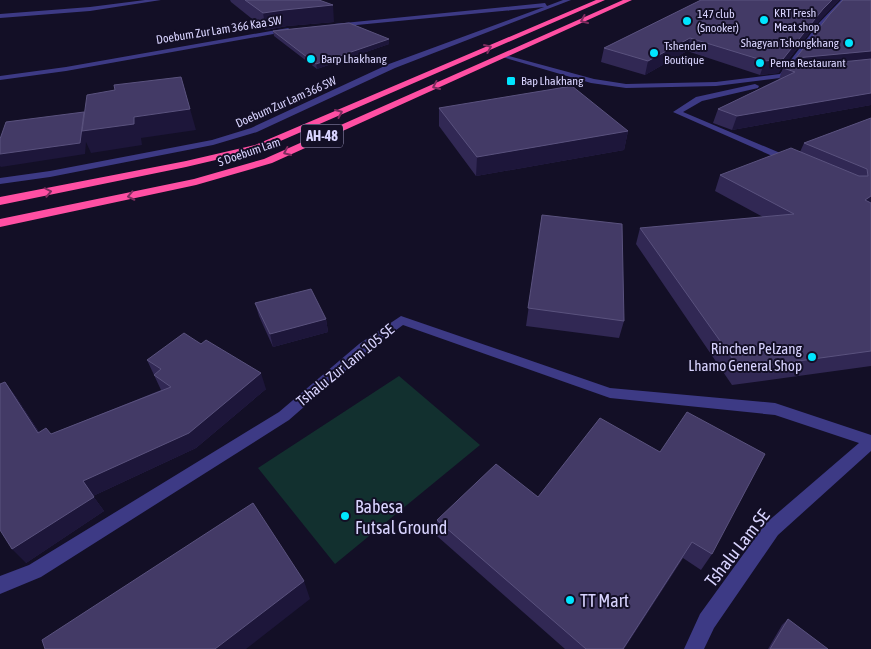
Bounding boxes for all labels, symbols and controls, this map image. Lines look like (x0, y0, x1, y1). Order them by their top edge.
place label: KRT Fresh Meat shop (774, 6, 820, 34)
place label: 147 club (Snooker) (697, 7, 739, 35)
street label: Doebum Zur Lam 366 Kaa SW (155, 13, 283, 47)
one-way arrow (580, 13, 589, 24)
marker: KRT Fresh Meat shop (758, 14, 770, 26)
marker: 147 club (Snooker) (681, 15, 693, 27)
place label: Shagyan Tshongkhang (741, 36, 840, 50)
marker: Shagyan Tshongkhang (843, 37, 855, 49)
place label: Tshenden Boutique (664, 39, 707, 67)
one-way arrow (483, 44, 492, 55)
marker: Tshenden Boutique (648, 47, 660, 59)
place label: Barp Lhakhang (321, 52, 388, 66)
marker: Barp Lhakhang (305, 53, 317, 65)
place label: Pema Restaurant (770, 56, 846, 70)
marker: Pema Restaurant (754, 57, 766, 69)
street label: Doebum Zur Lam 366 SW (233, 73, 339, 131)
place label: Bap Lhakhang (521, 74, 584, 88)
marker: Bap Lhakhang (505, 75, 517, 87)
one-way arrow (432, 79, 441, 90)
one-way arrow (334, 109, 343, 120)
road number: AH-48 (301, 124, 343, 148)
street label: S Doebum Lam (216, 135, 282, 169)
one-way arrow (283, 145, 292, 156)
one-way arrow (43, 187, 52, 197)
one-way arrow (127, 190, 136, 201)
street label: Tshalu Zur Lam 105 SE (293, 320, 398, 410)
place label: Rinchen Pelzang Lhamo General Shop (688, 340, 803, 374)
marker: Rinchen Pelzang Lhamo General Shop (806, 351, 818, 363)
place label: Babesa Futsal Ground (355, 496, 447, 538)
street label: Tshalu Lam SE (700, 505, 774, 591)
marker: Babesa Futsal Ground (339, 510, 351, 522)
place label: TT Mart (580, 590, 629, 611)
marker: TT Mart (564, 594, 576, 606)

